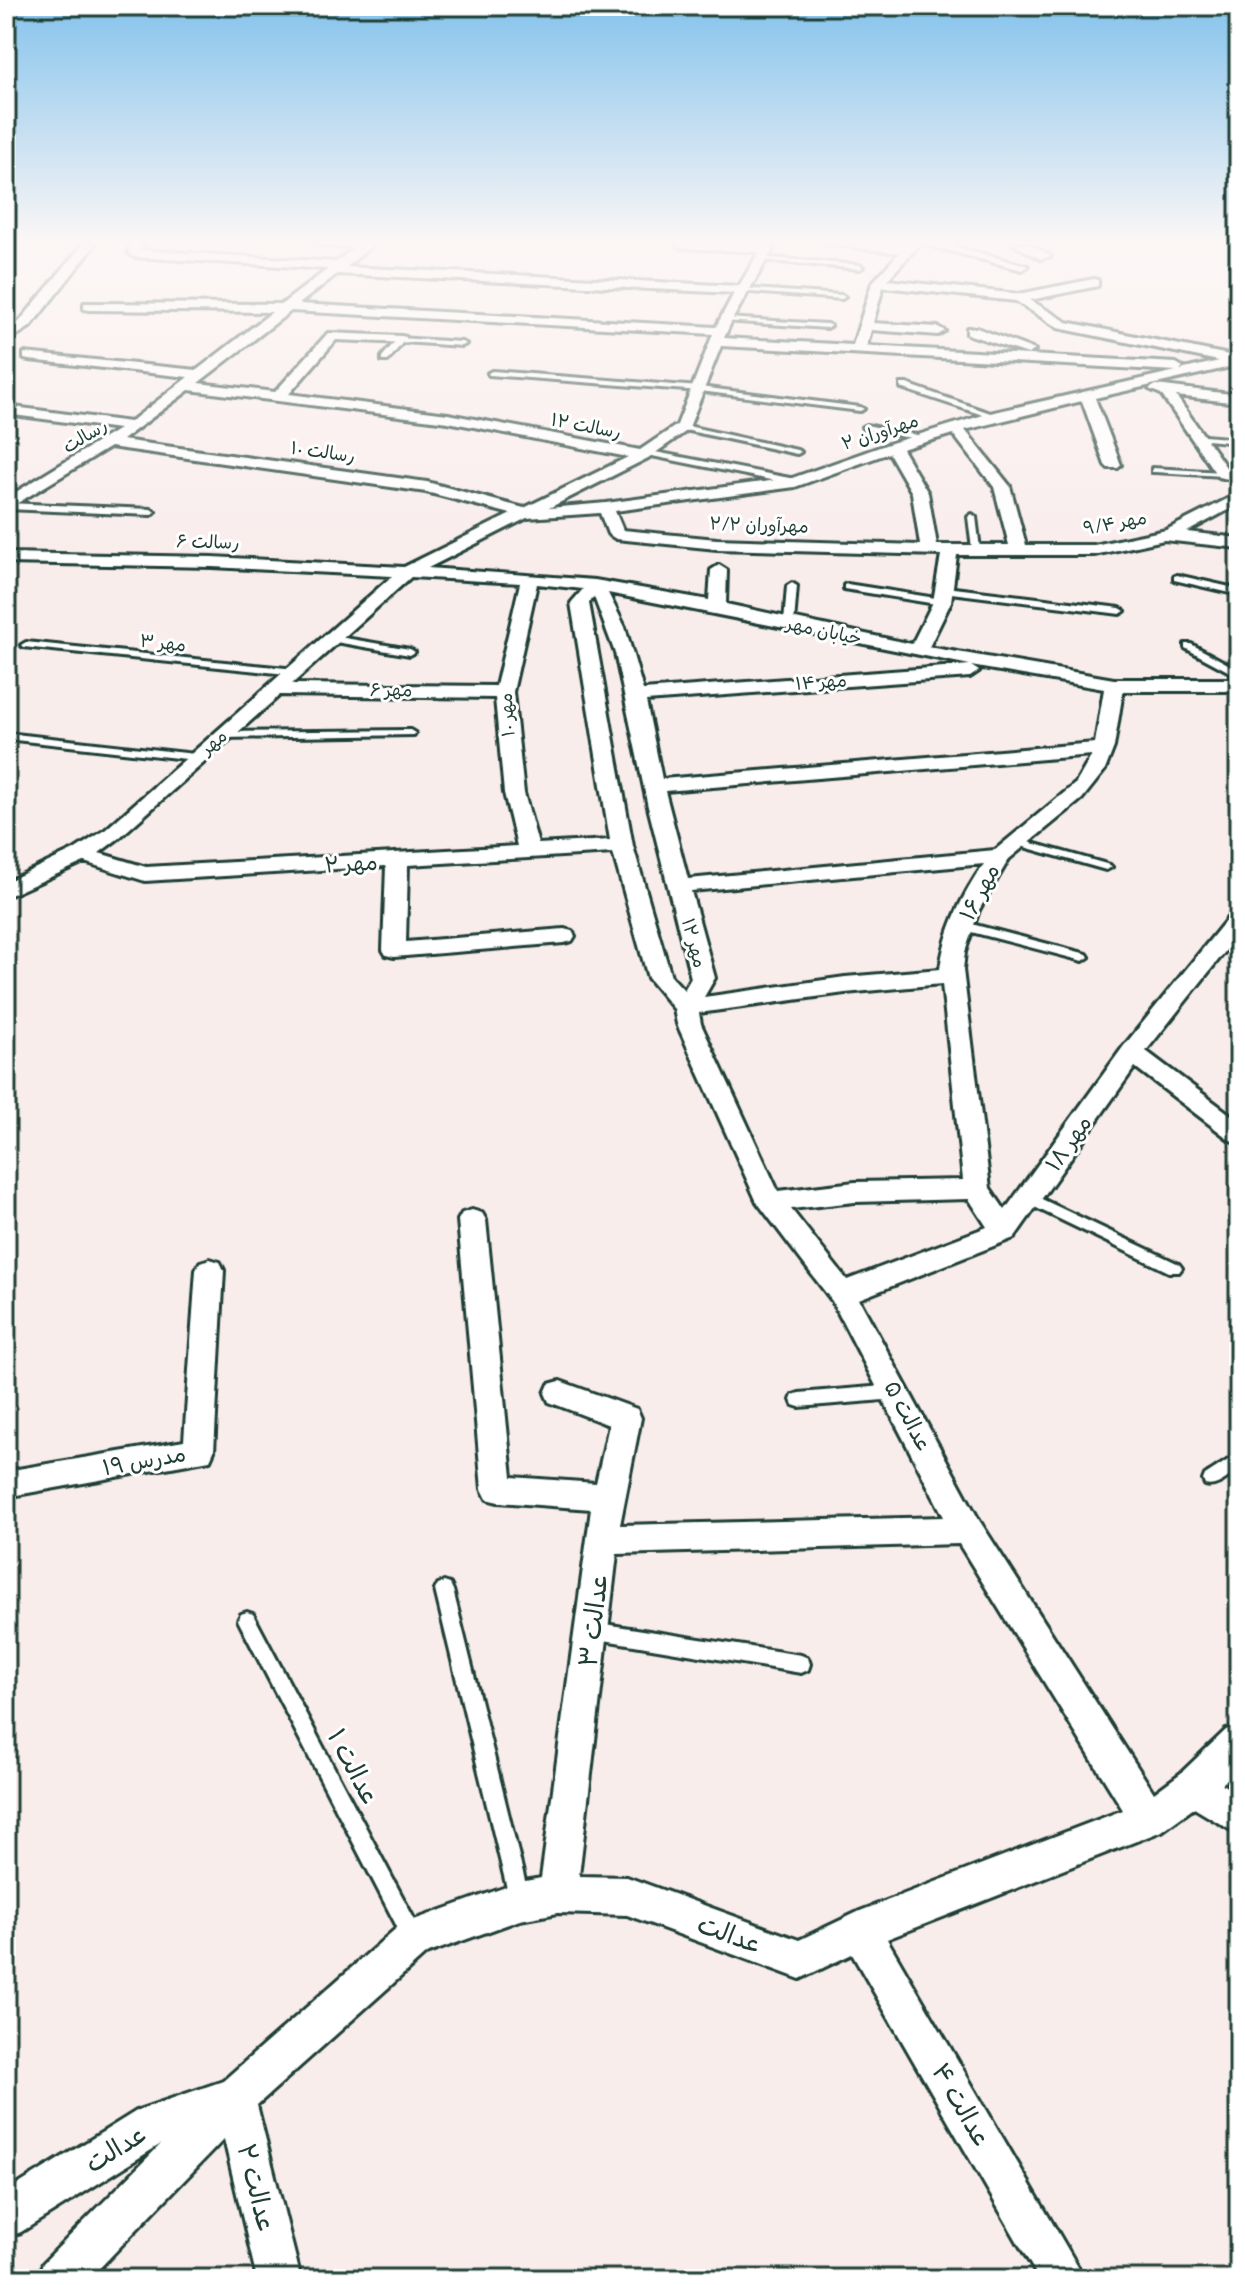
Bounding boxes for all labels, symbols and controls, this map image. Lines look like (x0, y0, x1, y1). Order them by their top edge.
street label: رسالت ۱۲ (549, 406, 623, 445)
street label: مهرآوران ۲ (838, 407, 921, 456)
street label: رسالت (58, 412, 112, 459)
street label: رسالت ۱۰ (289, 435, 357, 468)
street label: مهر ۹/۴ (1081, 505, 1149, 540)
street label: مهرآوران ۲/۲ (709, 510, 809, 539)
street label: رسالت ۶ (176, 528, 240, 555)
street label: خیابان مهر (782, 610, 864, 651)
street label: مهر ۳ (139, 628, 187, 657)
street label: مهر ۱۴ (794, 667, 848, 696)
street label: مهر ۶ (370, 677, 412, 702)
street label: مهر ۱۰ (492, 692, 521, 738)
street label: مهر (194, 723, 232, 761)
street label: مهر ۲ (324, 847, 378, 879)
street label: مهر ۱۶ (952, 859, 1006, 925)
street label: مهر ۱۲ (676, 915, 713, 970)
street label: مهر ۱۸ (1038, 1109, 1098, 1177)
street label: عدالت ۵ (878, 1375, 940, 1457)
street label: مدرس ۱۹ (100, 1438, 188, 1482)
street label: عدالت ۳ (569, 1571, 616, 1669)
street label: عدالت ۱ (320, 1722, 389, 1811)
street label: عدالت (693, 1906, 768, 1961)
street label: عدالت ۴ (924, 2056, 1001, 2154)
street label: عدالت (78, 2115, 153, 2180)
street label: عدالت ۲ (230, 2140, 285, 2236)

